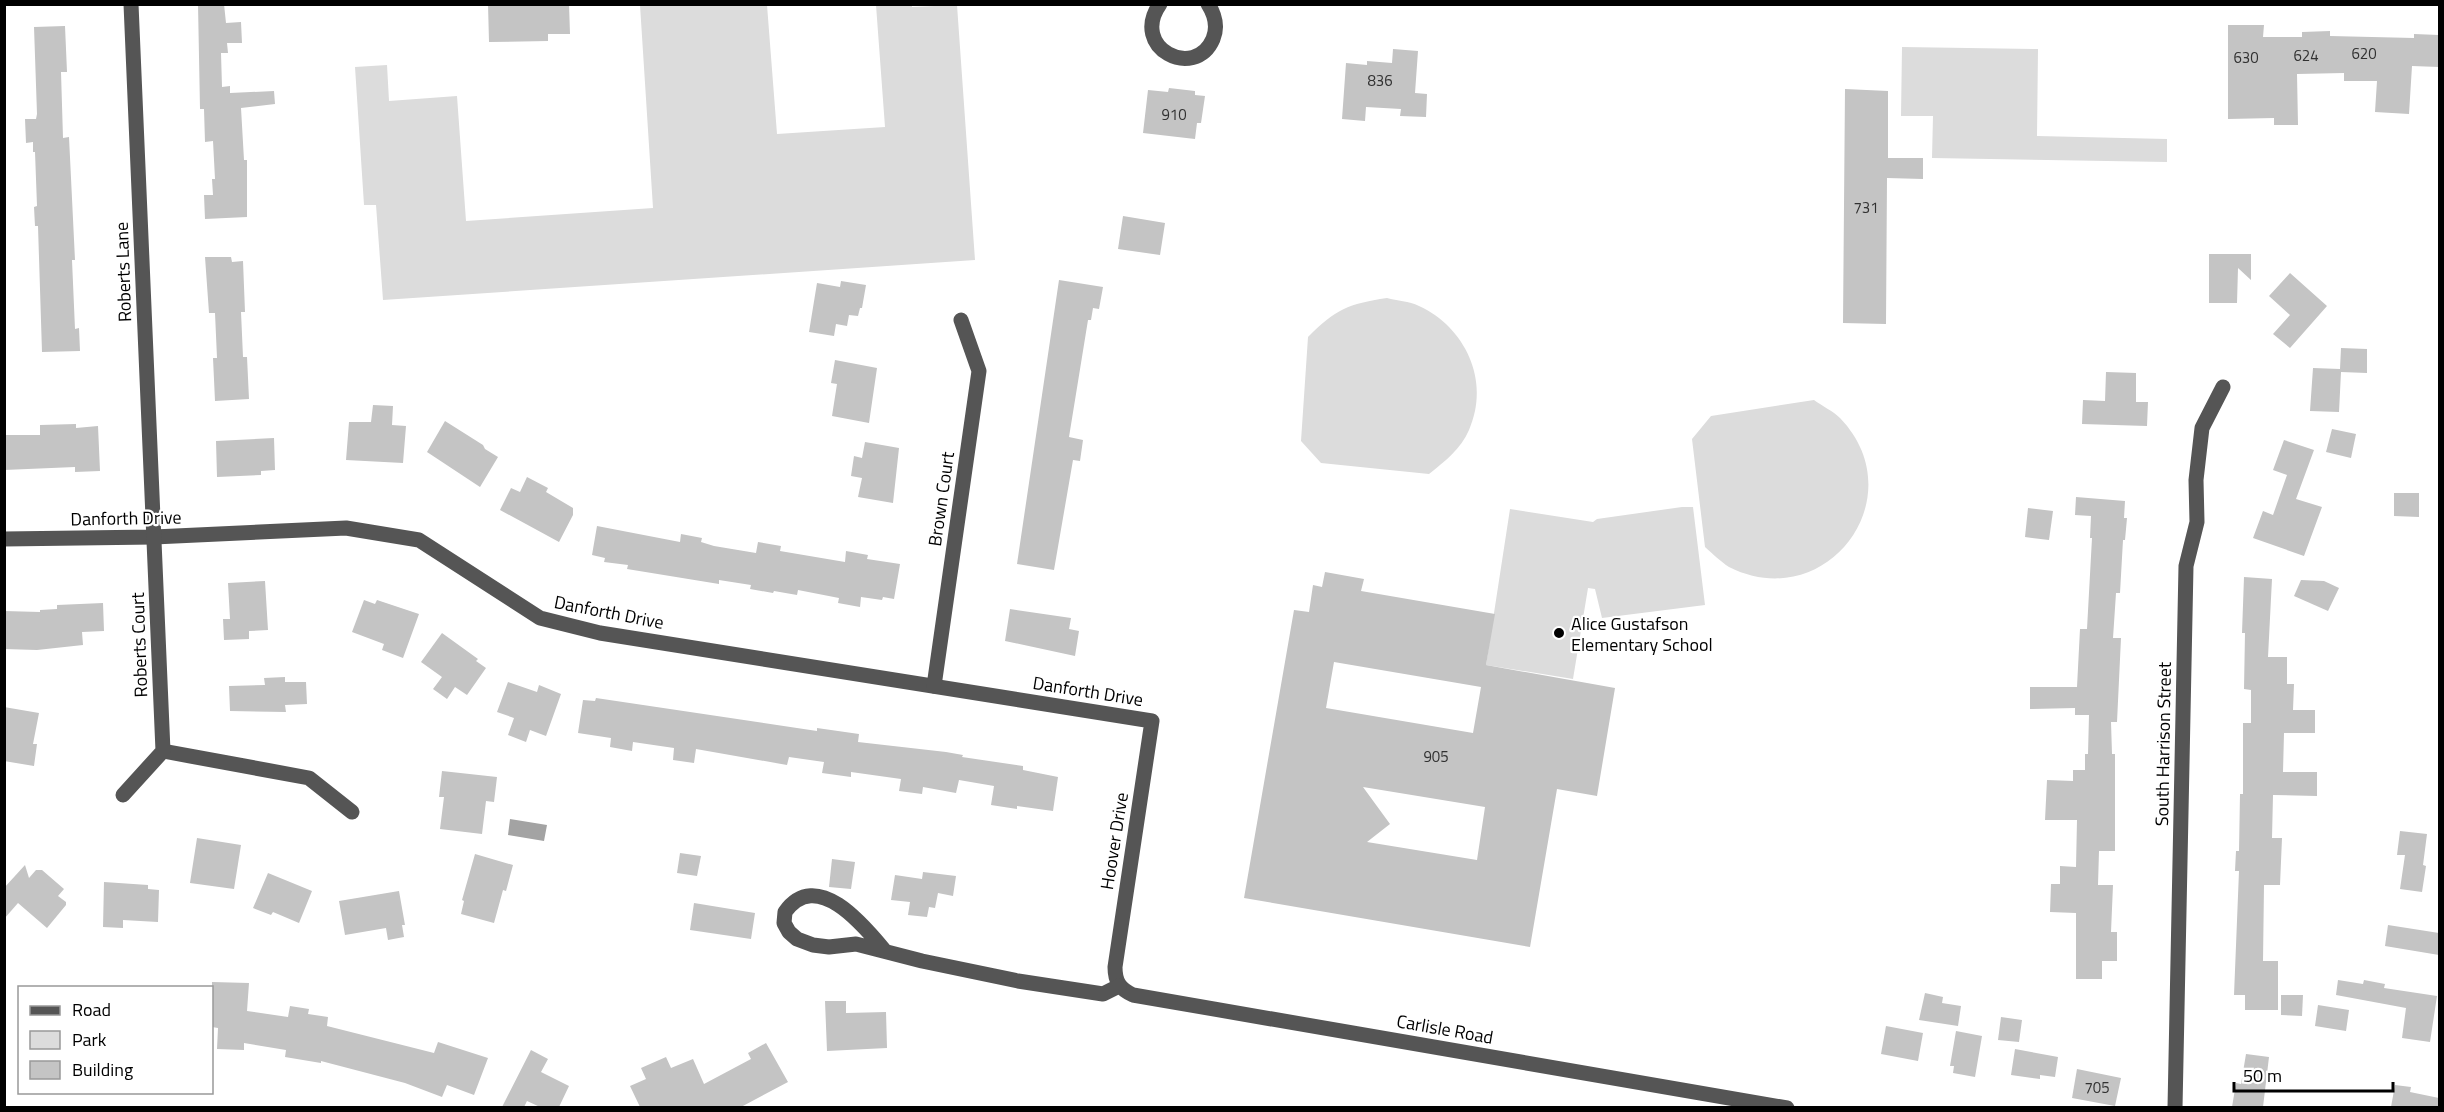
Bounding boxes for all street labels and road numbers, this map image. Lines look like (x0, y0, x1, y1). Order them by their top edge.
street label: Roberts Lane (108, 221, 138, 323)
street label: Brown Court (921, 449, 961, 548)
street label: Danforth Drive (70, 504, 182, 532)
street label: Danforth Drive (552, 588, 666, 636)
street label: Roberts Court (124, 591, 154, 698)
street label: South Harrison Street (2148, 661, 2178, 826)
street label: Danforth Drive (1031, 669, 1145, 713)
street label: Hoover Drive (1093, 790, 1135, 892)
street label: Carlisle Road (1395, 1007, 1495, 1051)

